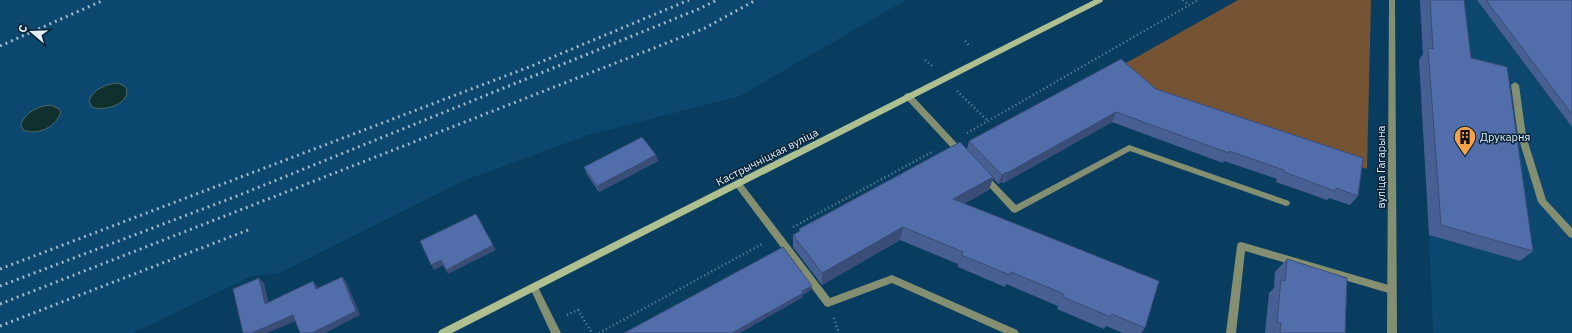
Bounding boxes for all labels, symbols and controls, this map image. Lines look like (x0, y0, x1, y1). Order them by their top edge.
north arrow (12, 12, 52, 52)
text: С (15, 23, 30, 34)
building icon: Друкарня (1452, 124, 1478, 157)
street label: Кастрычніцкая вуліца (713, 125, 821, 189)
street label: вуліца Гагарына (1374, 125, 1388, 209)
place label: Друкарня (1480, 130, 1530, 144)

